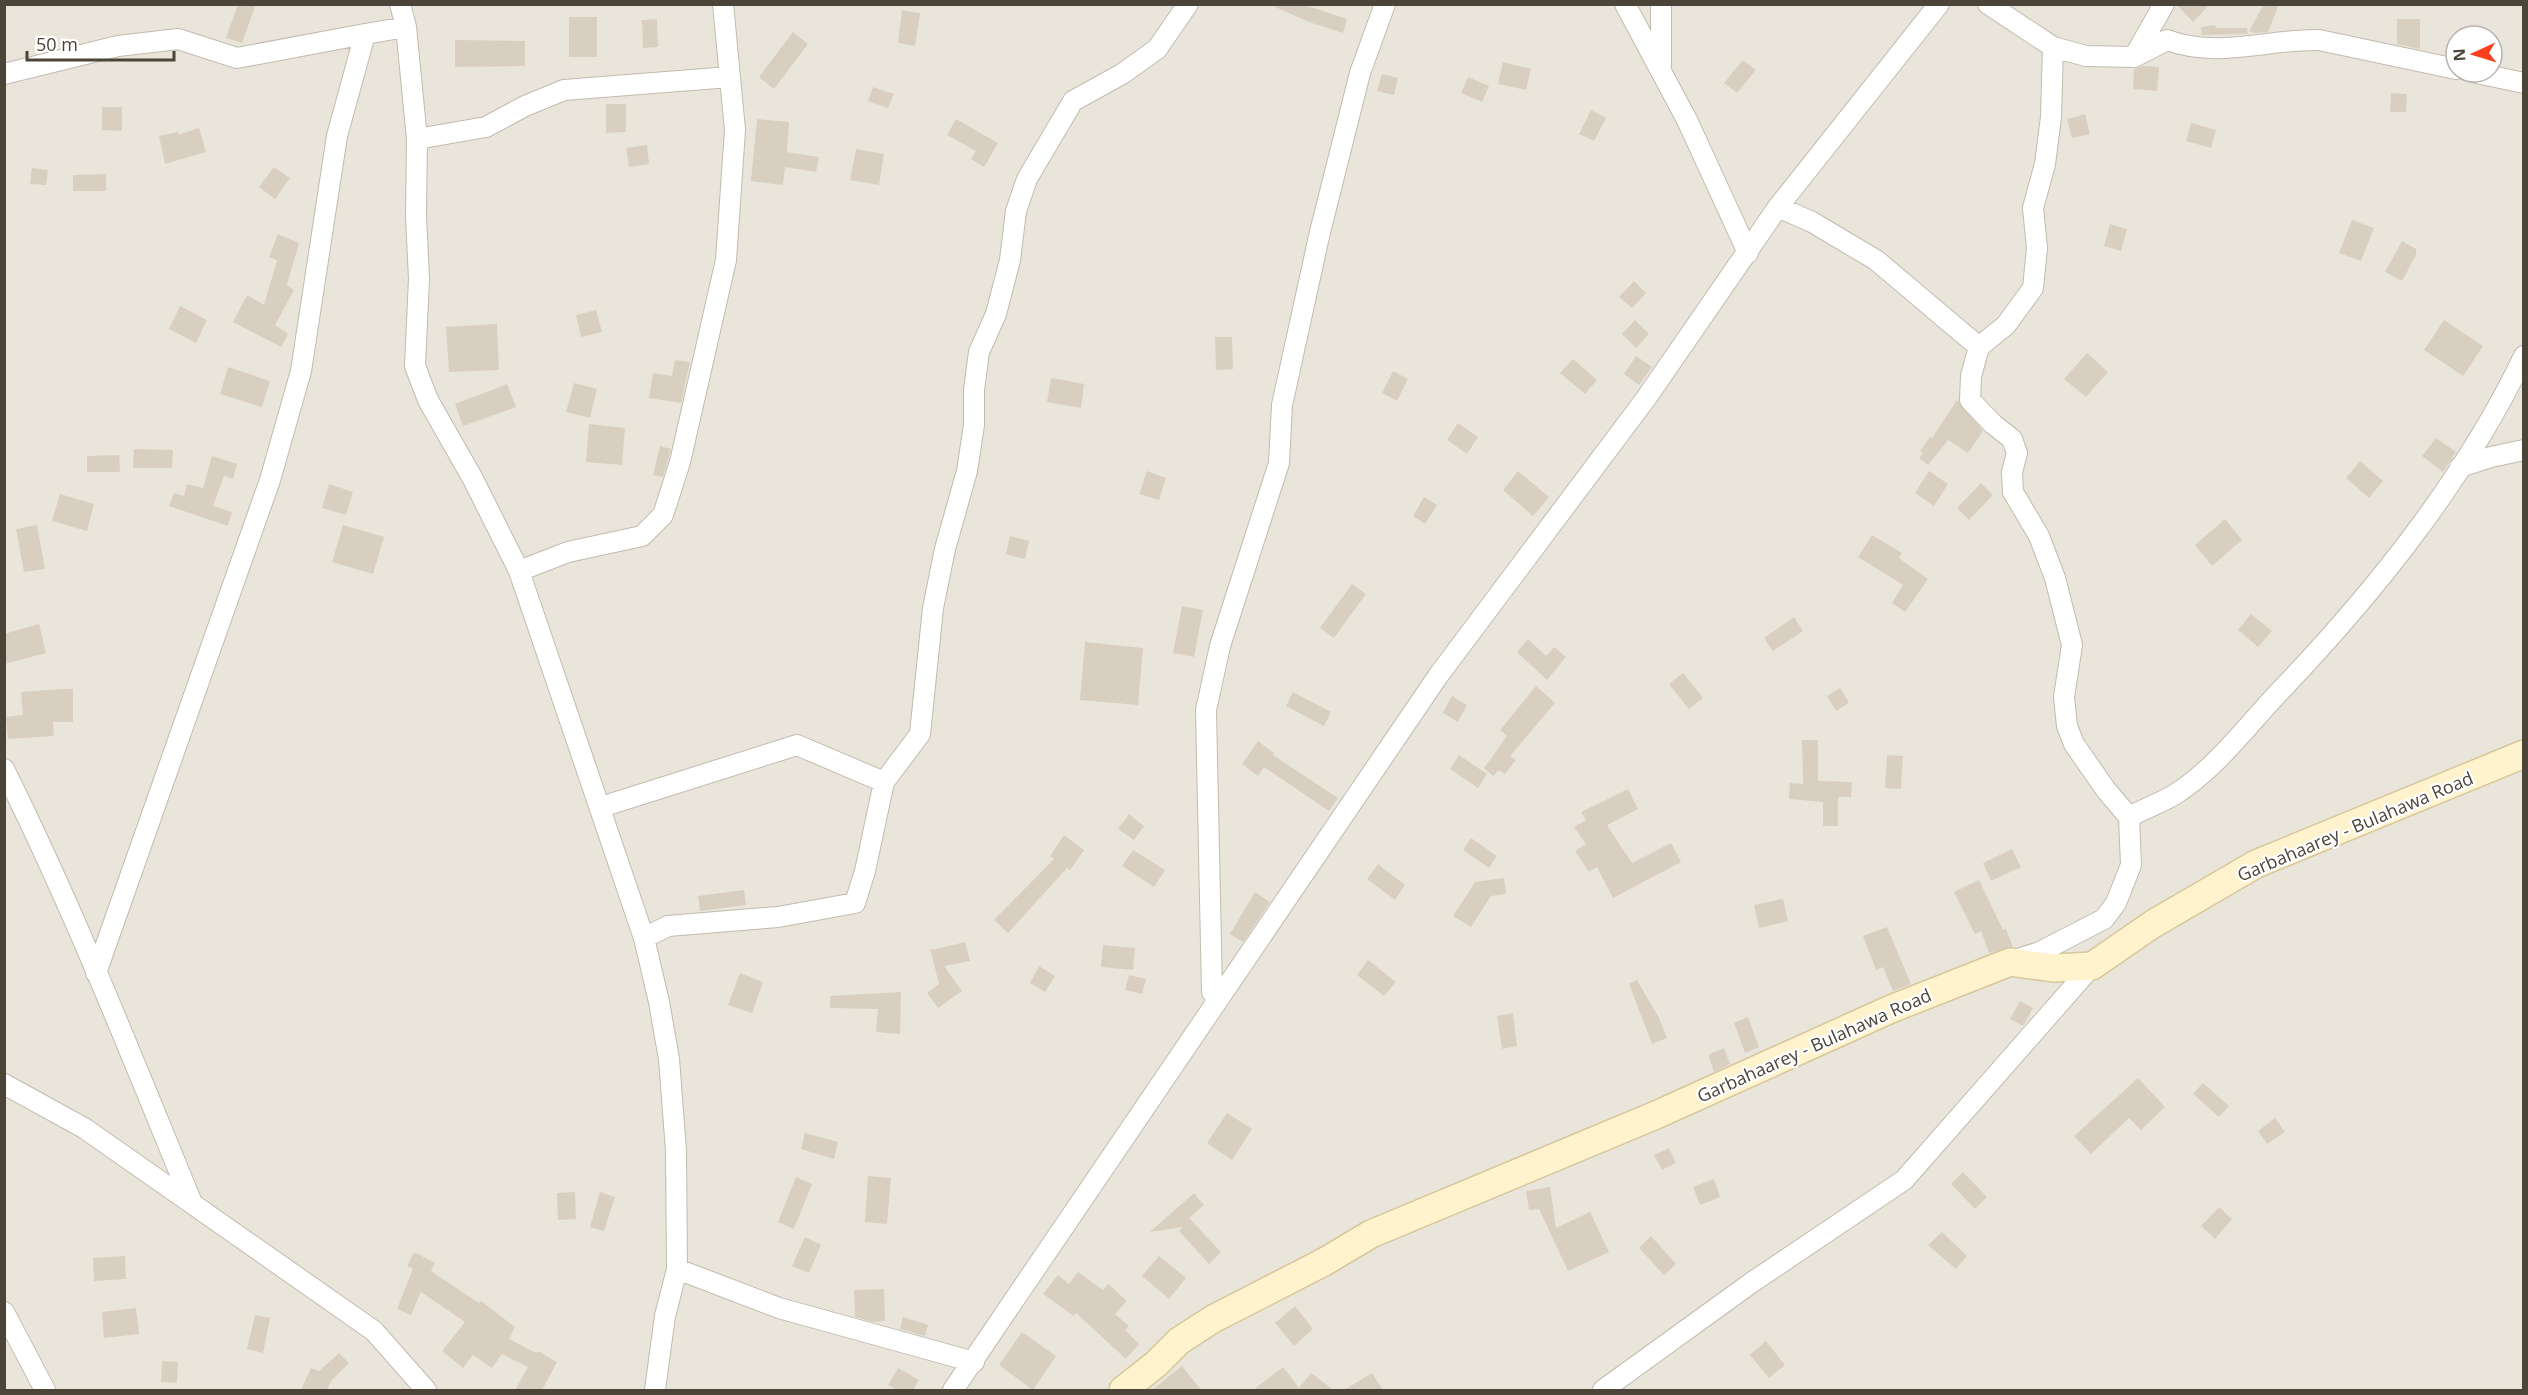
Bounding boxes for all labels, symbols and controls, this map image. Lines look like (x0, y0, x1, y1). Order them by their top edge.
scale bar (27, 24, 174, 62)
north arrow (2444, 24, 2504, 84)
text: 50 m (36, 32, 78, 56)
text: N (2448, 48, 2470, 62)
street label: Garbahaarey - Bulahawa Road (2233, 765, 2477, 887)
street label: Garbahaarey - Bulahawa Road (1693, 982, 1935, 1108)

